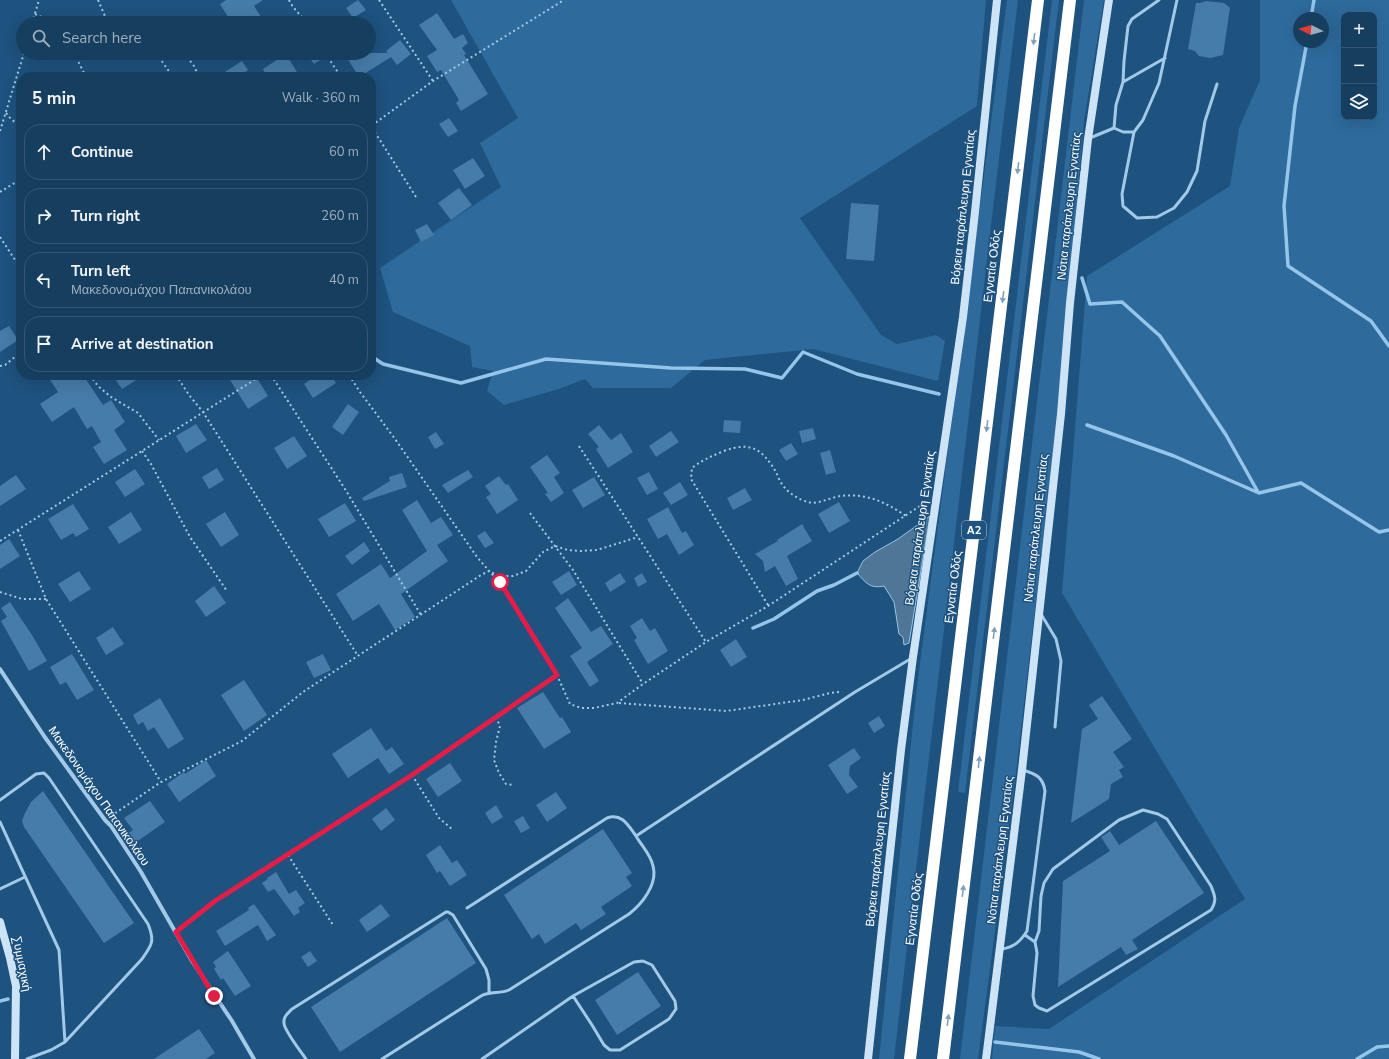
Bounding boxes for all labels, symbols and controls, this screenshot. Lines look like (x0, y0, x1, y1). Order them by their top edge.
north arrow (1293, 12, 1329, 48)
map controls (1341, 12, 1377, 120)
button: + (1341, 12, 1377, 48)
search box (16, 16, 376, 60)
icon: search (30, 27, 52, 49)
text: Search here (62, 28, 142, 48)
one-way arrow (1031, 33, 1037, 45)
button: − (1341, 48, 1377, 84)
button: layers (1341, 84, 1377, 120)
text: 5 min (32, 87, 76, 110)
text: Walk · 360 m (282, 89, 360, 107)
street label: Βόρεια παράπλευρη Εγνατίας (947, 128, 979, 285)
street label: Νότια παράπλευρη Εγνατίας (1053, 131, 1085, 281)
icon: ahead (33, 141, 55, 163)
text: Continue (71, 142, 133, 162)
text: 60 m (329, 143, 359, 161)
one-way arrow (1015, 162, 1021, 174)
icon: right (33, 205, 55, 227)
text: Turn right (71, 206, 140, 226)
text: 260 m (321, 207, 359, 225)
street label: Εγνατία Οδός (980, 229, 1004, 303)
text: Turn left (71, 261, 130, 281)
icon: left (33, 269, 55, 291)
text: 40 m (329, 271, 359, 289)
text: Μακεδονομάχου Παπανικολάου (71, 281, 252, 299)
one-way arrow (999, 291, 1006, 303)
icon: arrive (33, 333, 55, 355)
text: Arrive at destination (71, 334, 214, 354)
one-way arrow (984, 420, 990, 432)
street label: Βόρεια παράπλευρη Εγνατίας (901, 449, 939, 606)
street label: Νότια παράπλευρη Εγνατίας (1020, 453, 1052, 603)
road number: Α2 (962, 521, 986, 539)
street label: Εγνατία Οδός (941, 550, 965, 624)
route start (491, 573, 509, 591)
one-way arrow (991, 627, 997, 639)
street label: Μακεδονομάχου Παπανικολάου (45, 723, 153, 869)
one-way arrow (976, 756, 982, 768)
street label: Βόρεια παράπλευρη Εγνατίας (862, 770, 894, 927)
street label: Νότια παράπλευρη Εγνατίας (983, 775, 1017, 925)
street label: Εγνατία Οδός (902, 872, 926, 946)
one-way arrow (960, 885, 966, 897)
street label: Συμμαχική (9, 935, 35, 993)
route end (205, 987, 223, 1005)
one-way arrow (945, 1014, 951, 1026)

